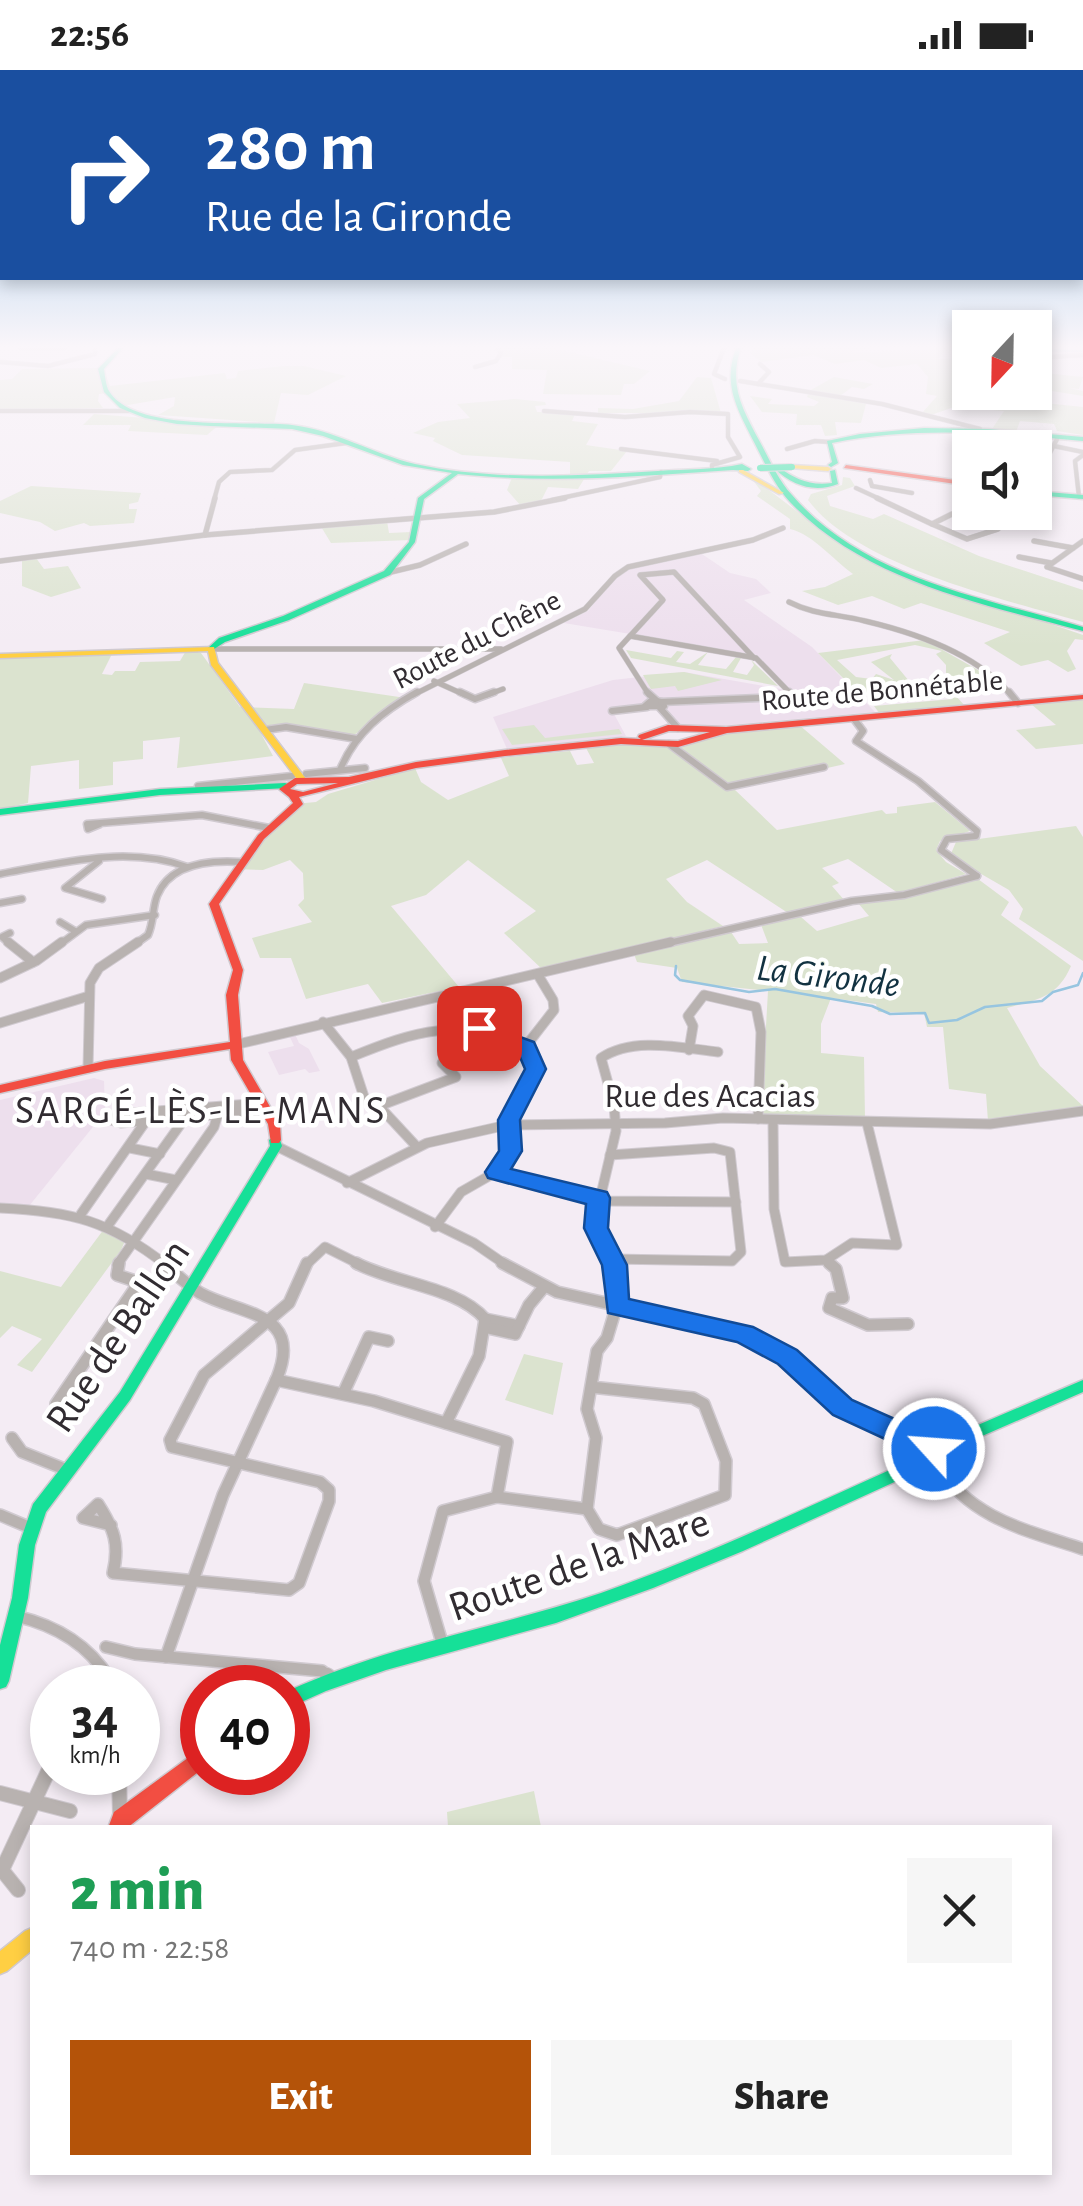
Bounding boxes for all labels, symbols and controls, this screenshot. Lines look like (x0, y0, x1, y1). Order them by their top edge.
text: 22:56 (50, 16, 129, 54)
icon: right (40, 110, 170, 240)
text: 280 m (205, 113, 376, 183)
text: Rue de la Gironde (205, 195, 512, 240)
north arrow (952, 310, 1052, 410)
map controls (952, 310, 1052, 530)
button: sound (952, 430, 1052, 530)
street label: Route du Chêne (388, 585, 566, 695)
street label: Route de Bonnétable (760, 665, 1004, 717)
water label: La Gironde (754, 949, 902, 1005)
pin (437, 986, 522, 1071)
icon: arrive (452, 1001, 507, 1056)
street label: Rue des Acacias (604, 1079, 816, 1114)
district label: SARGÉ-LÈS-LE-MANS (15, 1087, 387, 1131)
street label: Rue de Ballon (38, 1232, 198, 1440)
position arrow (882, 1397, 986, 1501)
street label: Route de la Mare (443, 1501, 715, 1629)
speed limit sign: 40 (180, 1665, 310, 1795)
text: 34 (72, 1693, 118, 1743)
text: km/h (69, 1743, 121, 1768)
button: close (907, 1858, 1012, 1963)
text: 2 min (70, 1861, 204, 1921)
text: 740 m · 22:58 (70, 1932, 229, 1964)
button: Exit (70, 2040, 531, 2155)
button: Share (551, 2040, 1012, 2155)

